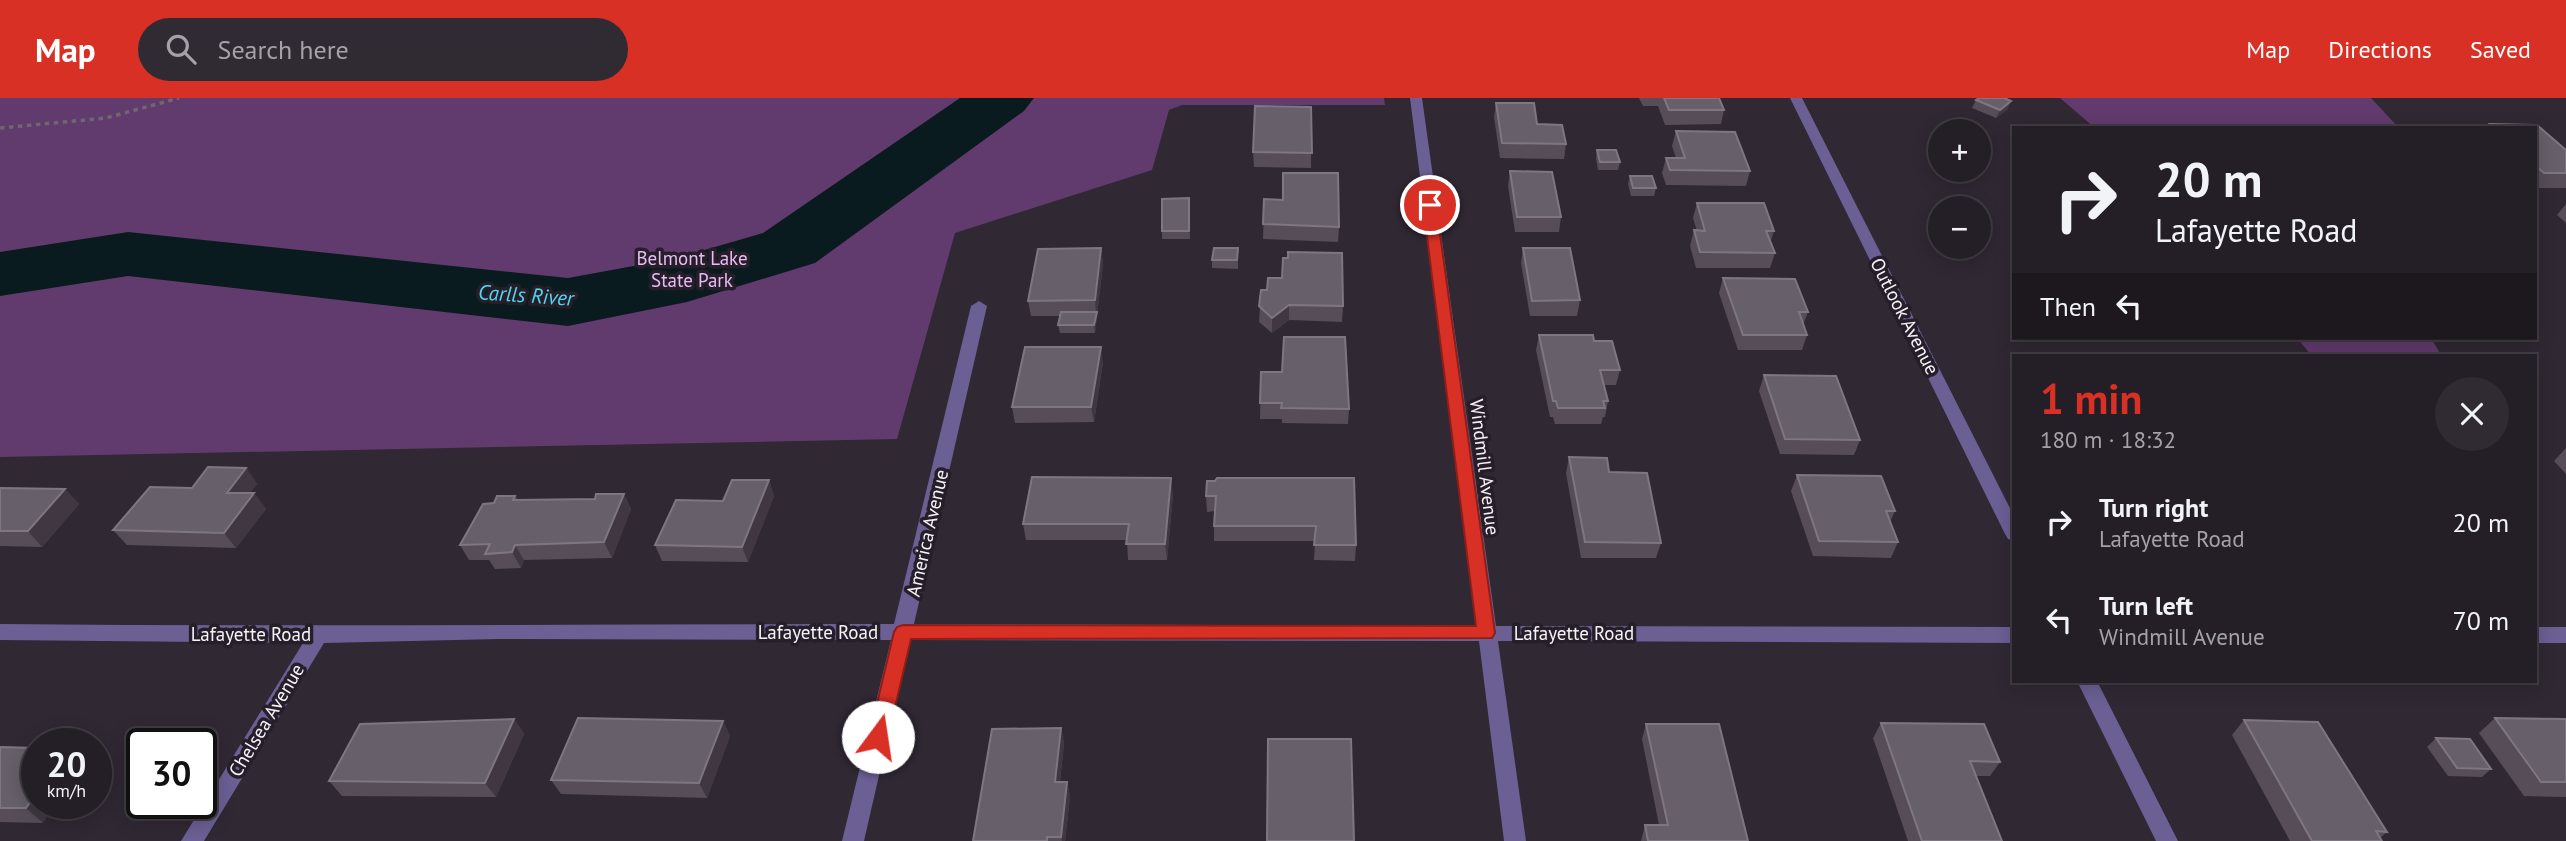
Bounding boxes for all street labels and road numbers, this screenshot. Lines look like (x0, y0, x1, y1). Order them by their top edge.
street label: Outlook Avenue (1865, 254, 1945, 378)
street label: Windmill Avenue (1465, 398, 1505, 536)
street label: America Avenue (901, 467, 953, 599)
street label: Lafayette Road (758, 620, 878, 644)
street label: Lafayette Road (1514, 621, 1634, 645)
street label: Lafayette Road (191, 622, 311, 646)
street label: Chelsea Avenue (223, 659, 309, 781)

